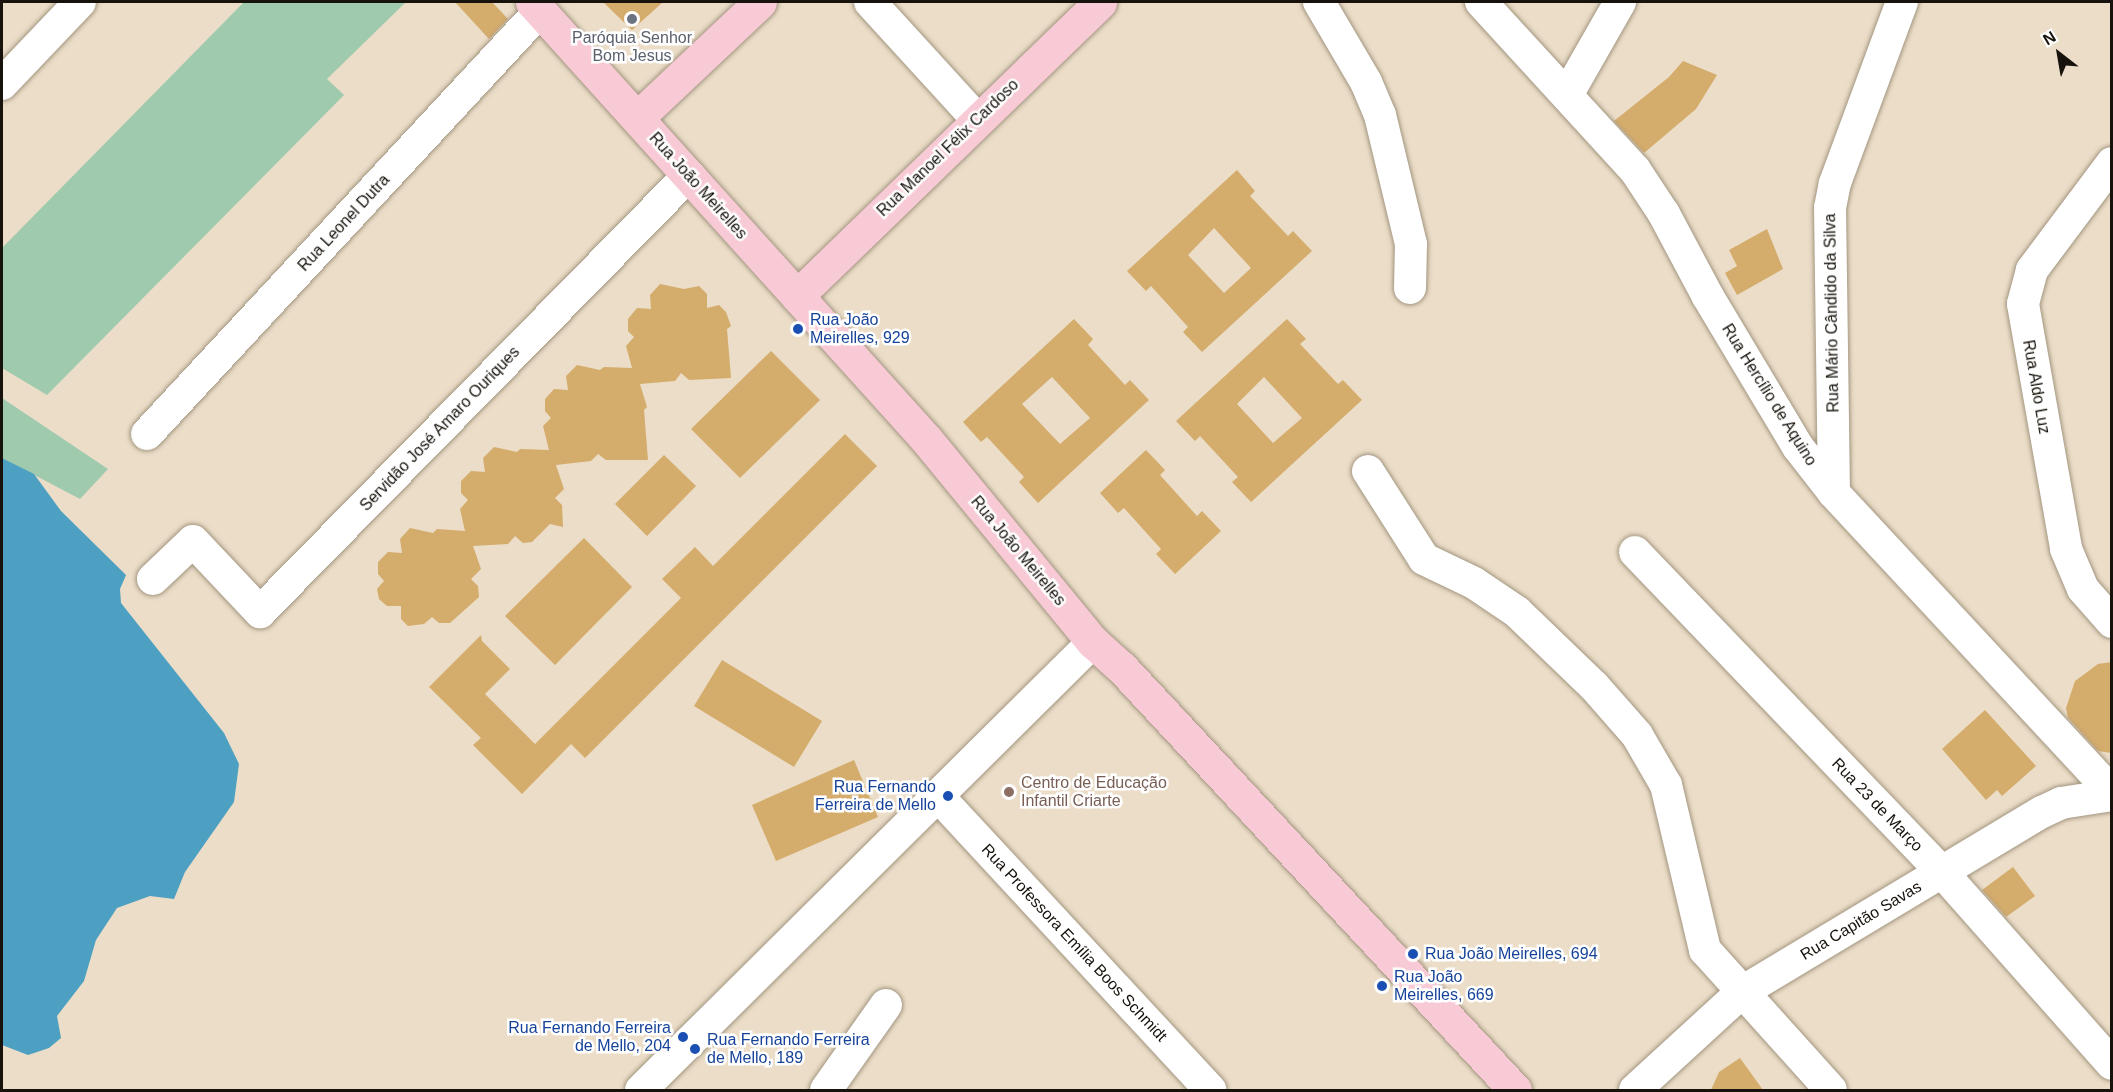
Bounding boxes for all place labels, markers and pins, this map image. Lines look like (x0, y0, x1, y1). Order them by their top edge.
marker: Paróquia Senhor Bom Jesus (625, 12, 639, 26)
place label: Paróquia Senhor Bom Jesus (572, 28, 692, 66)
place label: Rua João Meirelles, 929 (810, 310, 910, 348)
marker: Rua João Meirelles, 929 (791, 322, 805, 336)
place label: Centro de Educação Infantil Criarte (1021, 773, 1167, 811)
place label: Rua Fernando Ferreira de Mello (815, 777, 936, 815)
marker: Centro de Educação Infantil Criarte (1002, 785, 1016, 799)
marker: Rua Fernando Ferreira de Mello (941, 789, 955, 803)
place label: Rua João Meirelles, 694 (1425, 944, 1598, 964)
marker: Rua João Meirelles, 694 (1406, 947, 1420, 961)
place label: Rua João Meirelles, 669 (1394, 967, 1494, 1005)
marker: Rua João Meirelles, 669 (1375, 979, 1389, 993)
place label: Rua Fernando Ferreira de Mello, 204 (508, 1018, 671, 1056)
marker: Rua Fernando Ferreira de Mello, 204 (676, 1030, 690, 1044)
place label: Rua Fernando Ferreira de Mello, 189 (707, 1030, 870, 1068)
marker: Rua Fernando Ferreira de Mello, 189 (688, 1042, 702, 1056)

